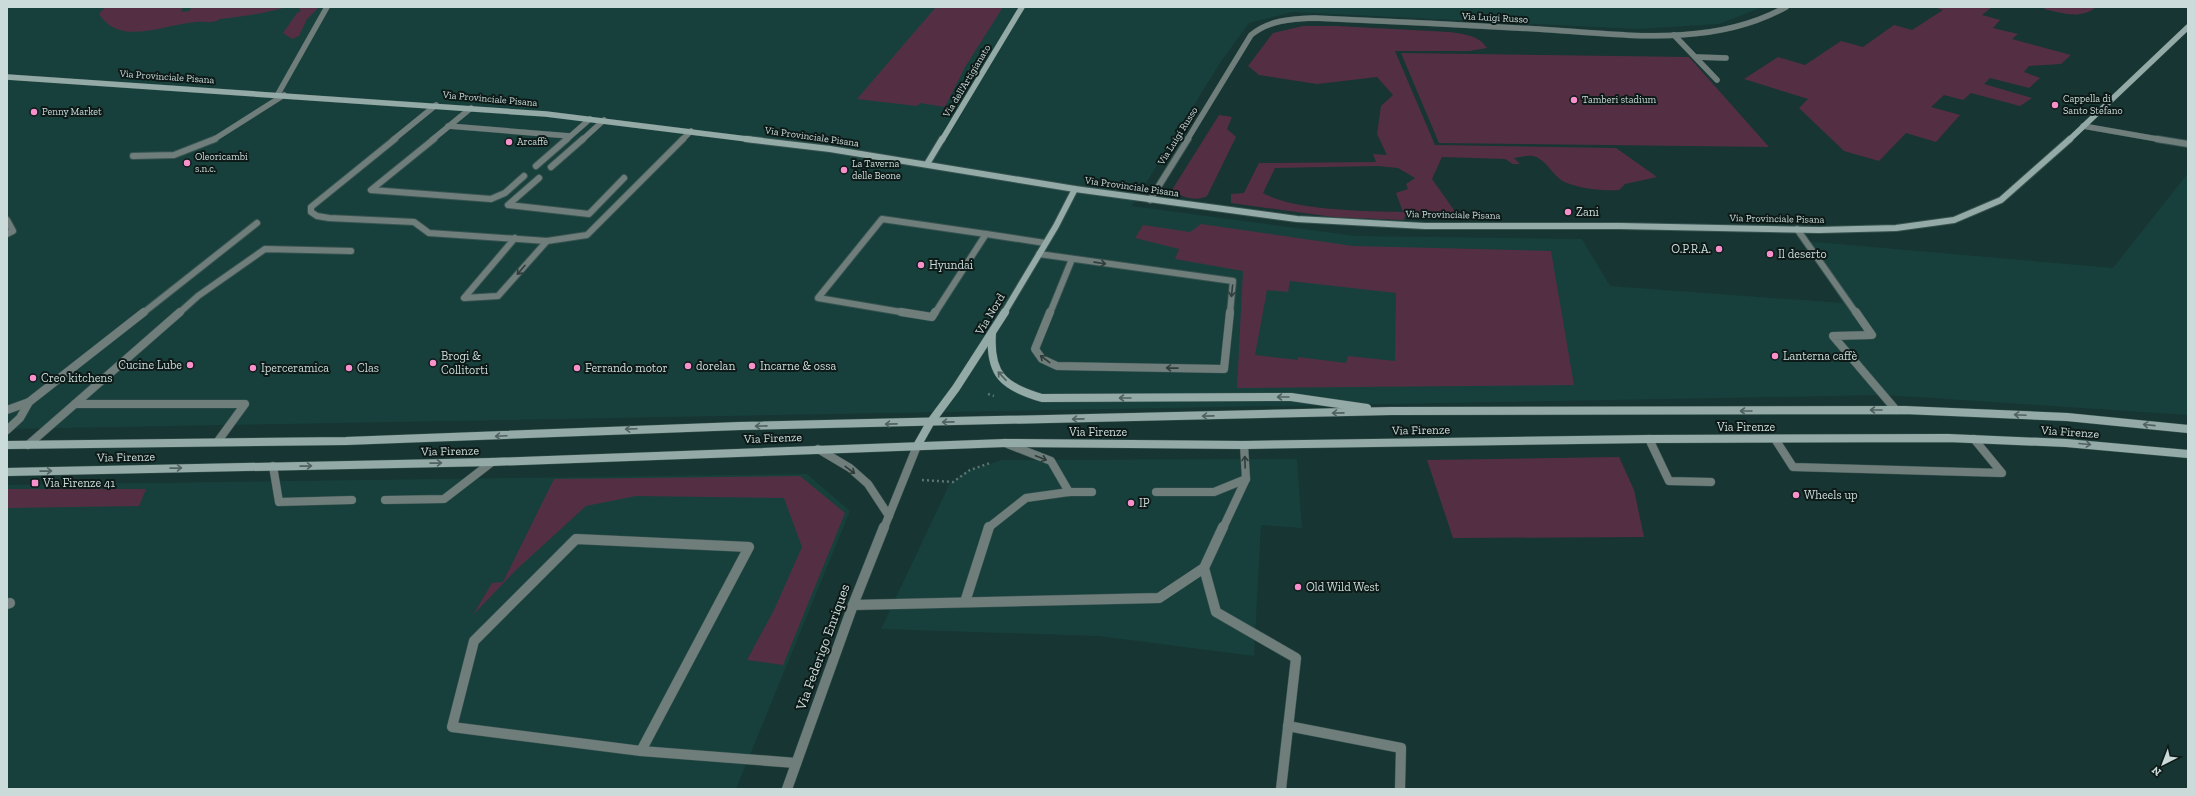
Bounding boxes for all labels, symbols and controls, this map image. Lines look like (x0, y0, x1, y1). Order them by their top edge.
street label: Via Luigi Russo (1461, 10, 1528, 26)
street label: Via dell'Artigianato (940, 43, 993, 120)
street label: Via Provinciale Pisana (118, 68, 215, 86)
street label: Via Provinciale Pisana (441, 89, 538, 109)
place label: Cappella di Santo Stefano (2063, 93, 2123, 117)
place label: Tamberi stadium (1582, 94, 1657, 106)
marker: Tamberi stadium (1569, 95, 1579, 105)
marker: Cappella di Santo Stefano (2050, 100, 2060, 110)
street label: Via Luigi Russo (1155, 105, 1201, 168)
place label: Penny Market (42, 106, 102, 118)
marker: Penny Market (29, 107, 39, 117)
street label: Via Provinciale Pisana (763, 124, 860, 150)
place label: Arcaffè (517, 136, 548, 148)
marker: Arcaffè (504, 137, 514, 147)
place label: Oleoricambi s.n.c. (195, 151, 248, 175)
marker: Oleoricambi s.n.c. (182, 158, 192, 168)
place label: La Taverna delle Beone (852, 158, 901, 182)
marker: La Taverna delle Beone (839, 165, 849, 175)
street label: Via Provinciale Pisana (1083, 174, 1180, 200)
place label: Zani (1576, 205, 1600, 219)
marker: Zani (1563, 207, 1573, 217)
street label: Via Provinciale Pisana (1404, 208, 1501, 222)
street label: Via Provinciale Pisana (1728, 212, 1825, 226)
place label: O.P.R.A. (1671, 242, 1711, 256)
marker: O.P.R.A. (1714, 244, 1724, 254)
place label: Il deserto (1778, 247, 1827, 261)
marker: Il deserto (1765, 249, 1775, 259)
place label: Hyundai (929, 258, 974, 272)
one-way arrow (1093, 259, 1106, 267)
marker: Hyundai (916, 260, 926, 270)
one-way arrow (516, 265, 525, 276)
one-way arrow (1228, 284, 1236, 297)
street label: Via Nord (972, 290, 1008, 338)
place label: Brogi & Collitorti (441, 349, 489, 377)
place label: Lanterna caffè (1783, 349, 1857, 363)
marker: Lanterna caffè (1770, 351, 1780, 361)
one-way arrow (1039, 355, 1050, 363)
place label: Cucine Lube (118, 358, 182, 372)
marker: Brogi & Collitorti (428, 358, 438, 368)
place label: dorelan (696, 359, 735, 373)
place label: Incarne & ossa (760, 359, 837, 373)
marker: Cucine Lube (185, 360, 195, 370)
place label: Iperceramica (261, 361, 329, 375)
place label: Clas (357, 361, 379, 375)
place label: Ferrando motor (585, 361, 667, 375)
marker: dorelan (683, 361, 693, 371)
marker: Incarne & ossa (747, 361, 757, 371)
marker: Iperceramica (248, 363, 258, 373)
marker: Clas (344, 363, 354, 373)
marker: Ferrando motor (572, 363, 582, 373)
one-way arrow (1166, 365, 1179, 372)
place label: Creo kitchens (41, 371, 112, 385)
one-way arrow (998, 372, 1007, 382)
marker: Creo kitchens (28, 373, 38, 383)
one-way arrow (1119, 394, 1132, 402)
one-way arrow (1277, 394, 1290, 401)
one-way arrow (1870, 406, 1883, 414)
one-way arrow (1740, 407, 1753, 415)
one-way arrow (1332, 409, 1345, 417)
one-way arrow (2014, 411, 2027, 418)
one-way arrow (1202, 412, 1215, 420)
one-way arrow (1072, 415, 1085, 423)
one-way arrow (942, 418, 955, 426)
one-way arrow (885, 420, 898, 427)
street label: Via Firenze (1716, 420, 1775, 434)
one-way arrow (2143, 421, 2156, 428)
one-way arrow (755, 422, 768, 430)
street label: Via Firenze (1391, 422, 1451, 438)
street label: Via Firenze (2039, 423, 2100, 441)
street label: Via Firenze (1068, 425, 1127, 439)
one-way arrow (625, 426, 638, 433)
street label: Via Firenze (743, 430, 803, 446)
one-way arrow (495, 432, 508, 440)
one-way arrow (2078, 441, 2091, 448)
street label: Via Firenze (420, 443, 480, 459)
street label: Via Firenze (96, 449, 156, 465)
one-way arrow (1035, 454, 1047, 462)
one-way arrow (1241, 456, 1249, 469)
one-way arrow (429, 459, 442, 467)
one-way arrow (299, 462, 312, 470)
one-way arrow (169, 464, 182, 472)
one-way arrow (845, 465, 856, 474)
one-way arrow (39, 467, 52, 475)
place label: Via Firenze 41 (42, 476, 115, 490)
marker: Via Firenze 41 (30, 478, 40, 488)
place label: Wheels up (1804, 488, 1858, 502)
marker: Wheels up (1791, 490, 1801, 500)
place label: IP (1139, 496, 1150, 510)
marker: IP (1126, 498, 1136, 508)
place label: Old Wild West (1306, 580, 1380, 594)
street label: Via Federigo Enriques (792, 582, 854, 713)
marker: Old Wild West (1293, 582, 1303, 592)
north arrow (2143, 744, 2183, 784)
text: N (2149, 763, 2164, 779)

